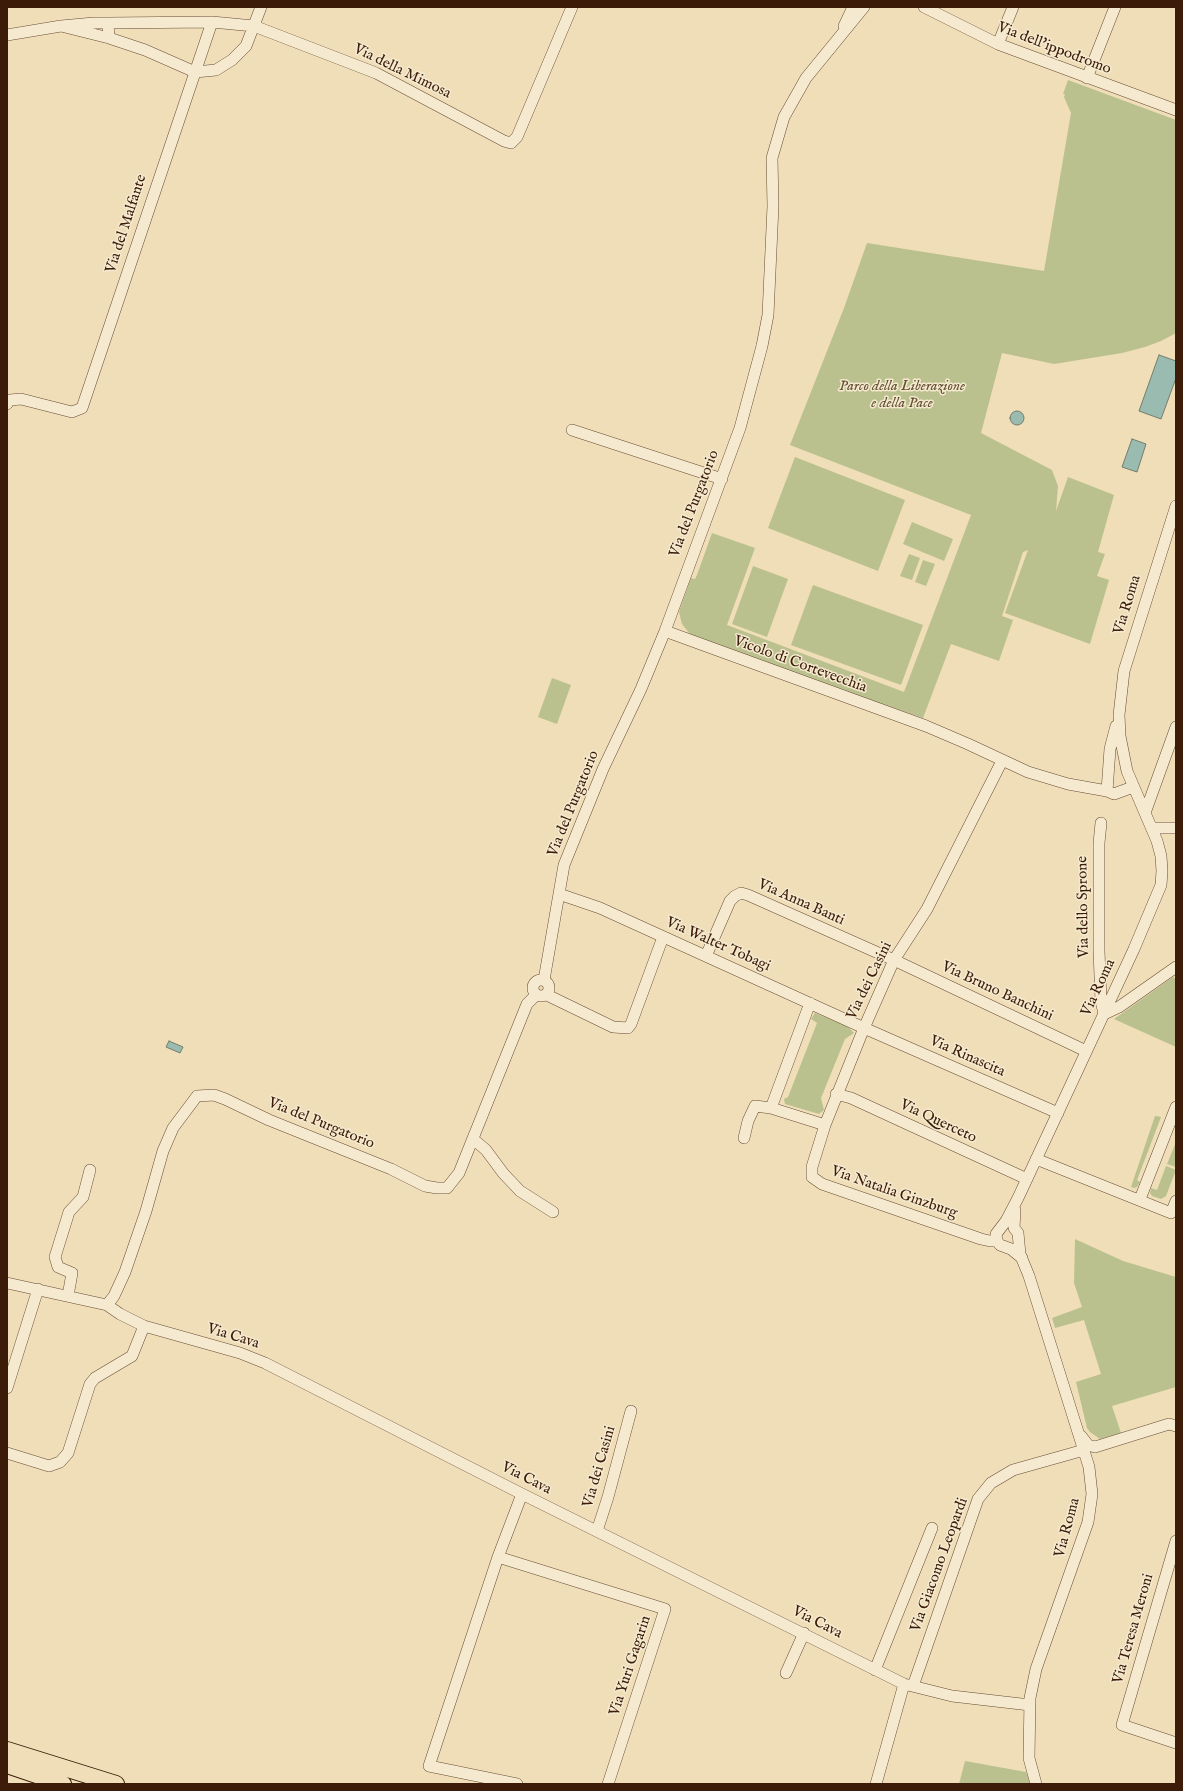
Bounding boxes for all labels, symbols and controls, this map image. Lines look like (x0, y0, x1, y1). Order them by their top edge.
street label: Via dell'ippodromo (995, 19, 1113, 79)
street label: Via della Mimosa (350, 41, 454, 103)
street label: Via del Malfante (103, 173, 151, 275)
park label: Parco della Liberazione e della Pace (839, 378, 965, 413)
street label: Via del Purgatorio (666, 448, 724, 560)
street label: Via Roma (1110, 573, 1146, 637)
street label: Vicolo di Cortevecchia (731, 633, 869, 697)
street label: Via del Purgatorio (544, 748, 604, 860)
street label: Via dello Sprone (1074, 856, 1094, 958)
street label: Via Anna Banti (755, 876, 847, 930)
street label: Via Walter Tobagi (663, 914, 773, 976)
street label: Via dei Casini (843, 939, 897, 1023)
street label: Via Roma (1078, 957, 1120, 1019)
street label: Via Bruno Banchini (938, 958, 1056, 1026)
street label: Via Rinascita (926, 1032, 1008, 1082)
street label: Via del Purgatorio (265, 1094, 377, 1154)
street label: Via Querceto (897, 1096, 979, 1148)
street label: Via Natalia Ginzburg (828, 1163, 960, 1223)
street label: Via Cava (205, 1321, 261, 1353)
street label: Via dei Casini (580, 1424, 620, 1510)
street label: Via Cava (498, 1459, 554, 1499)
street label: Via Giacomo Leopardi (907, 1496, 973, 1634)
street label: Via Roma (1051, 1496, 1085, 1560)
street label: Via Teresa Meroni (1110, 1572, 1158, 1686)
street label: Via Cava (789, 1603, 845, 1643)
street label: Via Yuri Gagarin (606, 1614, 656, 1718)

